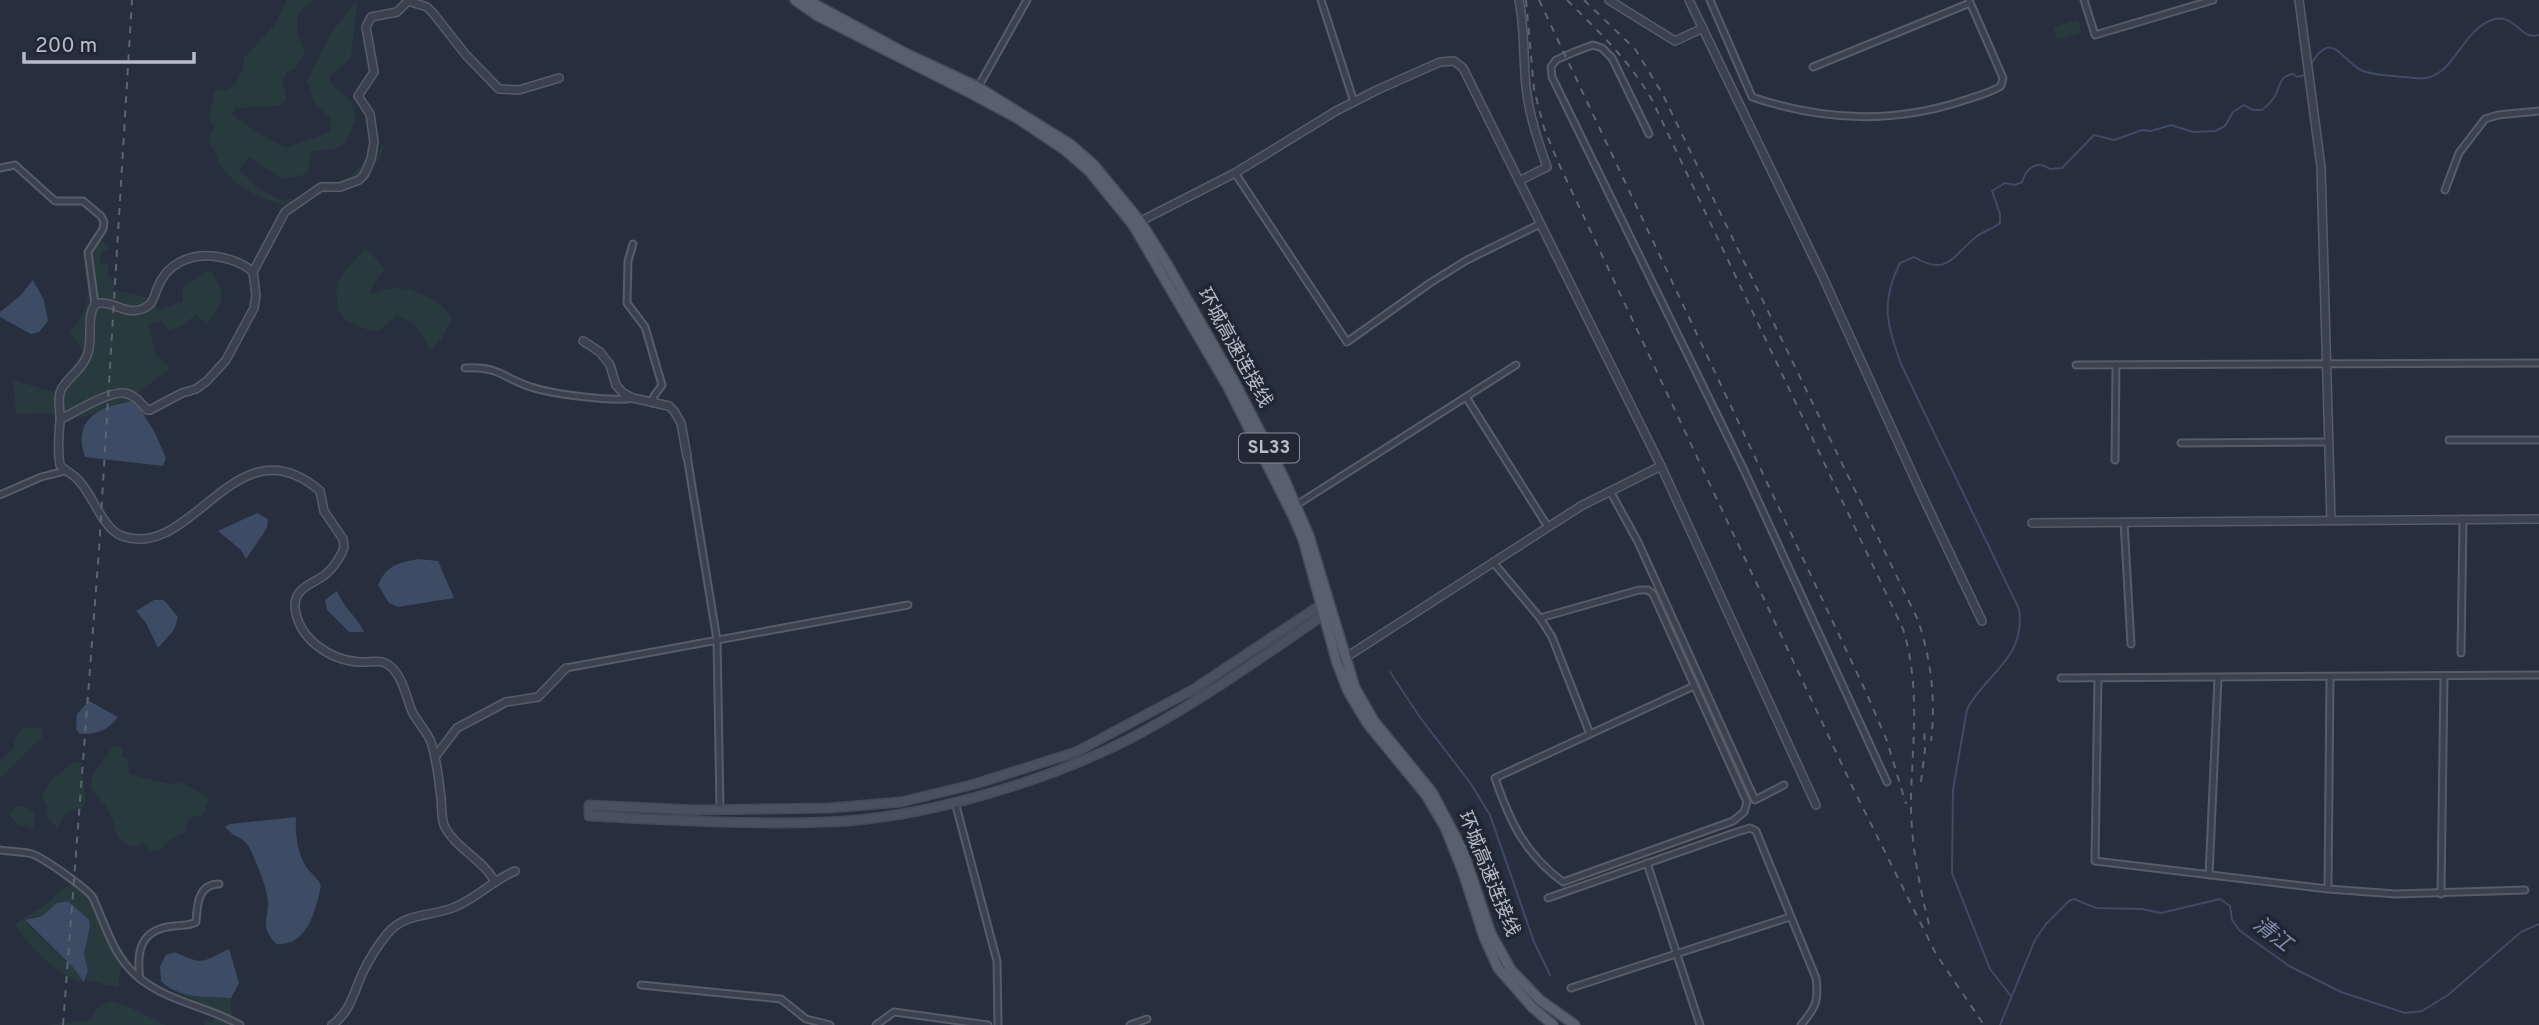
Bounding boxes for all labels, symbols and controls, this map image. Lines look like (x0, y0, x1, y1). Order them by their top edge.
scale bar (24, 21, 194, 65)
text: 200 m (35, 33, 97, 60)
street label: 环城高速连接线 (1191, 284, 1277, 412)
road number: SL33 (1239, 434, 1299, 462)
street label: 环城高速连接线 (1452, 808, 1524, 940)
water label: 清江 (2247, 911, 2298, 960)

